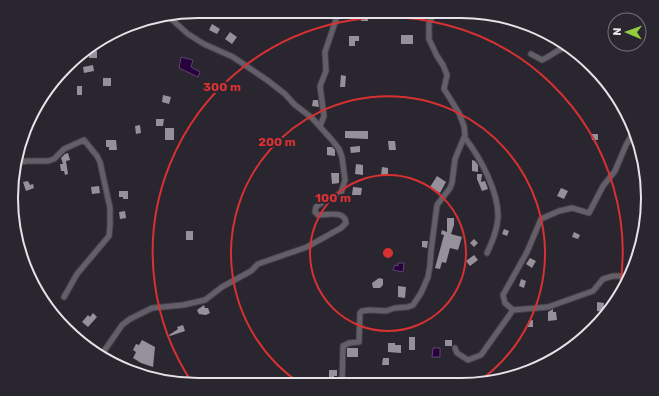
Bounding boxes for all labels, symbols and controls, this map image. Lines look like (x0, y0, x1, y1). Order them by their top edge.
north arrow (607, 12, 647, 52)
text: N (611, 27, 624, 36)
text: 300 m (203, 80, 241, 94)
text: 200 m (258, 135, 296, 149)
text: 100 m (315, 191, 351, 205)
centre of rings (381, 246, 395, 260)

